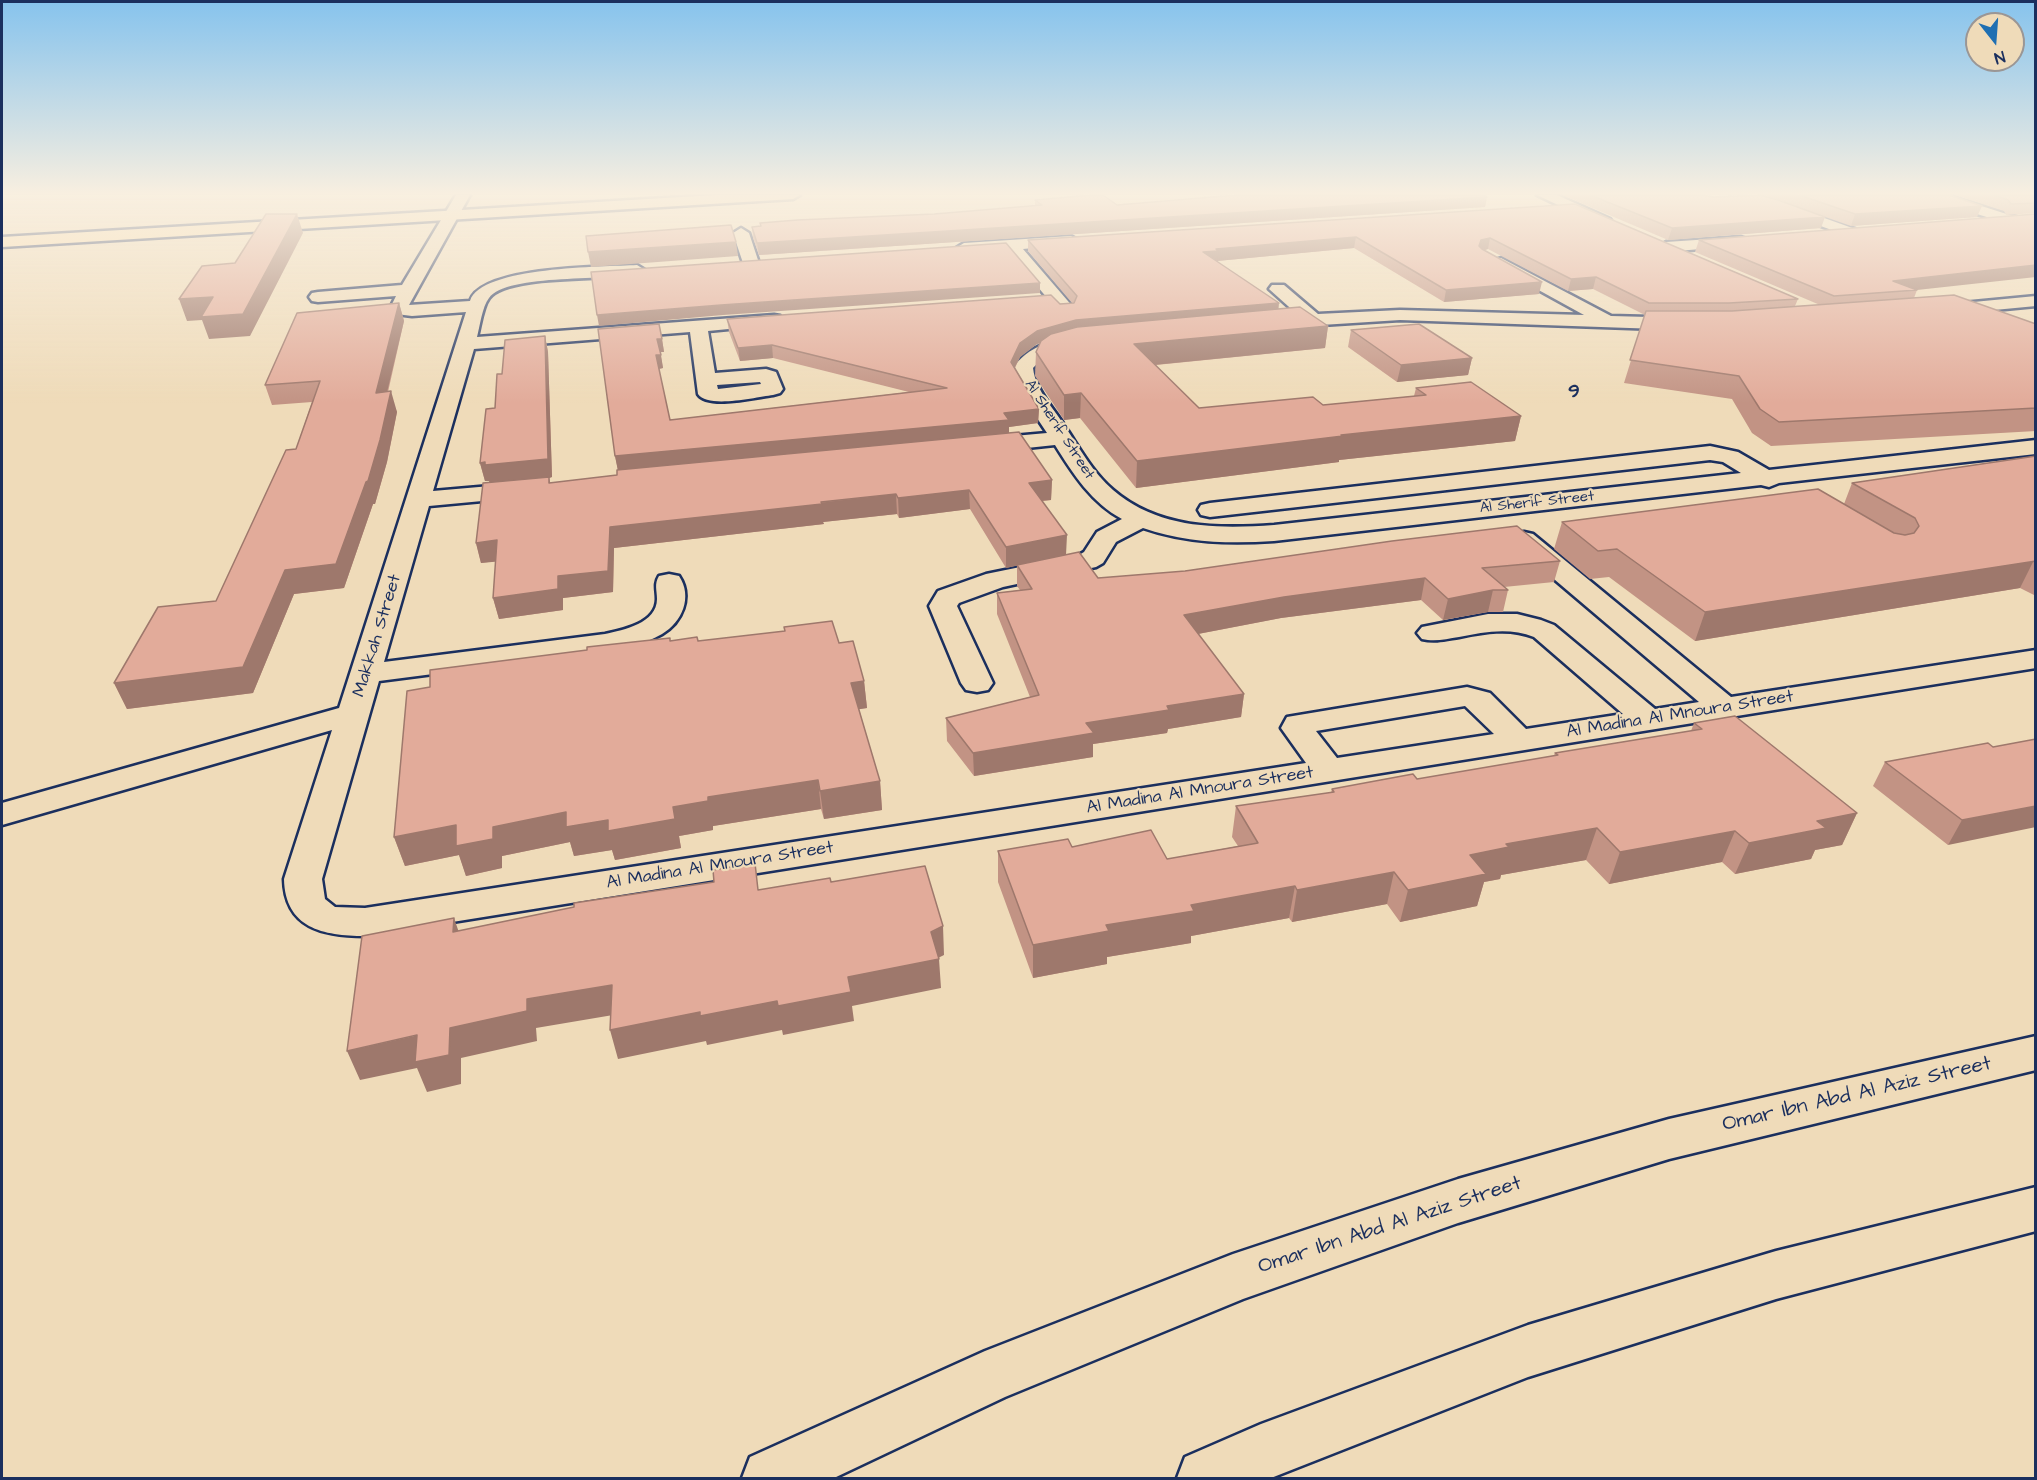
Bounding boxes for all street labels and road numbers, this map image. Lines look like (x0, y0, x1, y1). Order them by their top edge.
street label: Al Sherif Street (1020, 377, 1098, 483)
street label: Al Sherif Street (1479, 488, 1595, 518)
street label: Makkah Street (349, 572, 407, 700)
street label: Al Madina Al Mnoura Street (1565, 686, 1795, 744)
street label: Al Madina Al Mnoura Street (1085, 762, 1315, 820)
street label: Al Madina Al Mnoura Street (605, 837, 835, 895)
street label: Omar Ibn Abd Al Aziz Street (1720, 1052, 1994, 1138)
street label: Omar Ibn Abd Al Aziz Street (1255, 1171, 1525, 1281)

